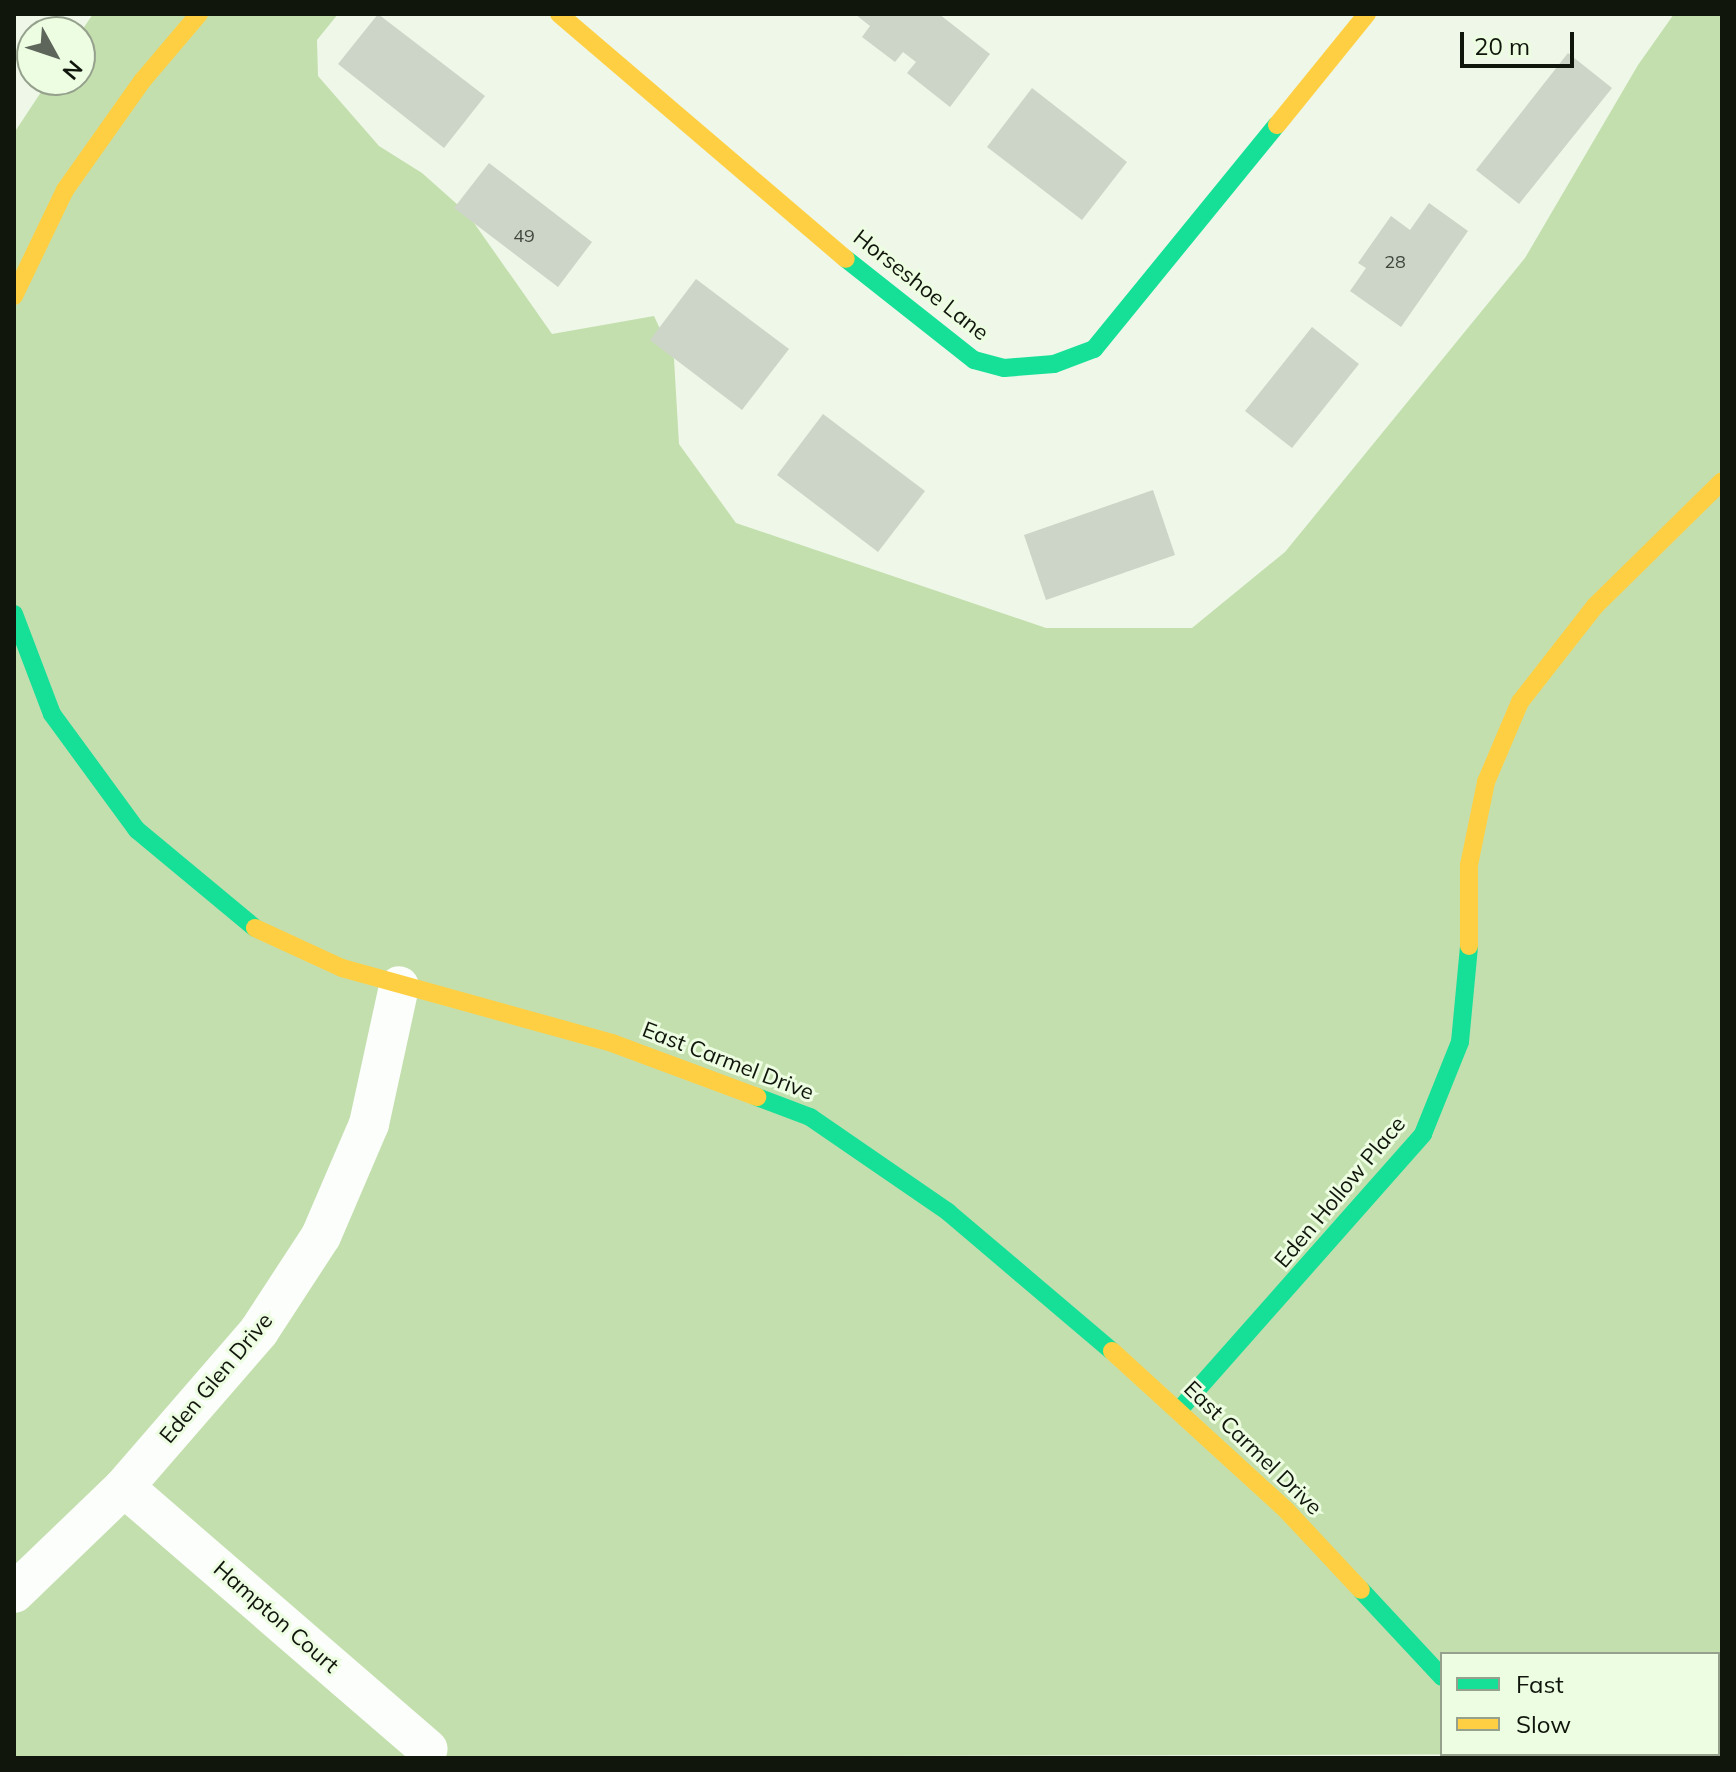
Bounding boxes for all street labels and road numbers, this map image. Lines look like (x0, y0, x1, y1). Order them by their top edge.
street label: Horseshoe Lane (848, 224, 994, 346)
street label: East Carmel Drive (639, 1016, 817, 1106)
street label: Eden Hollow Place (1269, 1111, 1411, 1273)
street label: Eden Glen Drive (154, 1308, 278, 1448)
street label: East Carmel Drive (1179, 1375, 1327, 1521)
street label: Hampton Court (208, 1556, 344, 1678)

